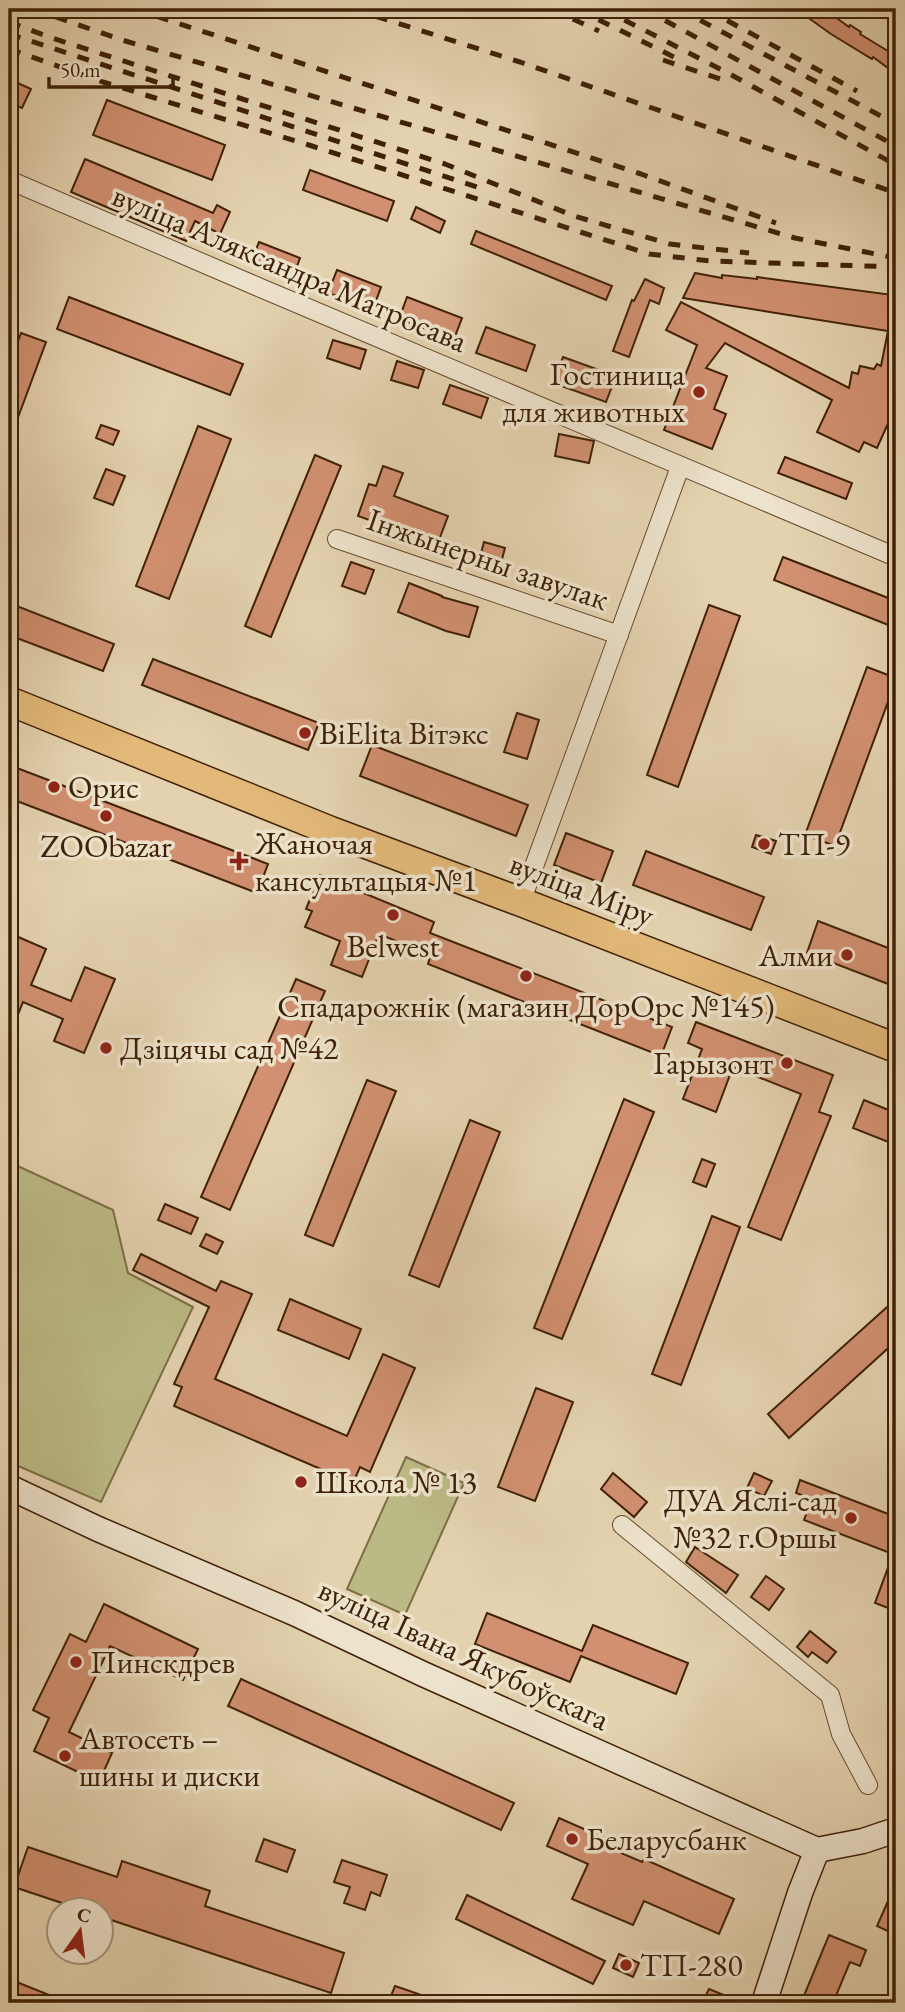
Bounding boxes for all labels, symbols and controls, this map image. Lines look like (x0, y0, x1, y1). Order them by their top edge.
scale bar (49, 46, 173, 90)
text: 50 m (60, 56, 101, 83)
street label: вуліца Аляксандра Матросава (106, 174, 474, 362)
place label: Гостиница для животных (503, 353, 685, 432)
marker: Гостиница для животных (691, 384, 707, 400)
street label: Інжынерны завулак (362, 498, 614, 620)
place label: ВiElita Вітэкс (319, 712, 489, 754)
marker: ВiElita Вітэкс (297, 725, 313, 741)
place label: Орис (68, 766, 139, 808)
marker: Орис (46, 779, 62, 795)
marker: ZOObazar (98, 808, 114, 824)
place label: Жаночая кансультацыя №1 (254, 822, 477, 901)
place label: ТП-9 (778, 823, 850, 865)
place label: ZOObazar (40, 825, 172, 867)
marker: ТП-9 (756, 836, 772, 852)
street label: вуліца Міру (504, 842, 661, 936)
marker: Жаночая кансультацыя №1 (229, 851, 249, 871)
marker: Belwest (385, 907, 401, 923)
place label: Belwest (347, 925, 439, 967)
place label: Алми (758, 934, 833, 976)
marker: Алми (839, 947, 855, 963)
marker: Спадарожнік (магазин ДорОрс №145) (518, 968, 534, 984)
place label: Спадарожнік (магазин ДорОрс №145) (277, 985, 775, 1027)
place label: Дзіцячы сад №42 (120, 1027, 339, 1069)
marker: Дзіцячы сад №42 (98, 1040, 114, 1056)
place label: Гарызонт (653, 1042, 773, 1084)
marker: Гарызонт (779, 1055, 795, 1071)
place label: Школа № 13 (315, 1461, 477, 1503)
marker: Школа № 13 (293, 1474, 309, 1490)
place label: ДУА Яслі-сад №32 г.Оршы (664, 1479, 837, 1558)
marker: ДУА Яслі-сад №32 г.Оршы (843, 1510, 859, 1526)
street label: вуліца Івана Якубоўскага (312, 1568, 617, 1740)
place label: Пинскдрев (90, 1641, 235, 1683)
marker: Пинскдрев (68, 1654, 84, 1670)
place label: Автосеть – шины и диски (78, 1717, 260, 1796)
marker: Автосеть – шины и диски (57, 1748, 73, 1764)
place label: Беларусбанк (586, 1818, 747, 1860)
marker: Беларусбанк (564, 1831, 580, 1847)
north arrow (46, 1896, 116, 1966)
text: С (74, 1901, 94, 1929)
place label: ТП-280 (640, 1944, 743, 1986)
marker: ТП-280 (618, 1957, 634, 1973)

